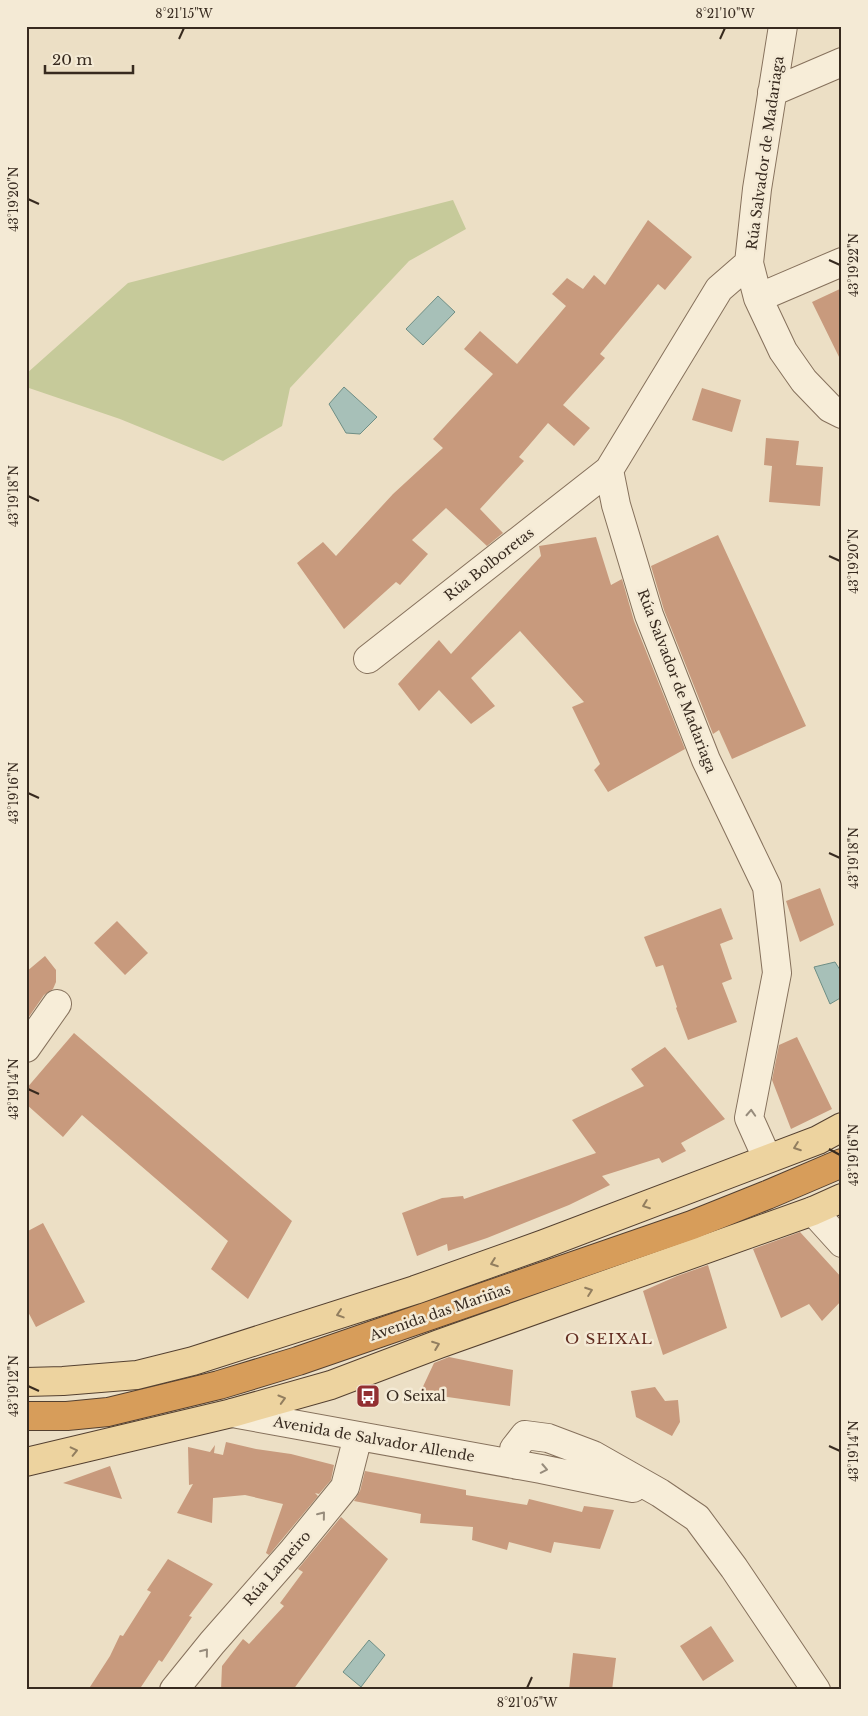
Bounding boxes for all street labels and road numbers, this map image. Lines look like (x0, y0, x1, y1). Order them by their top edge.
street label: Rúa Salvador de Madariaga (742, 55, 788, 251)
street label: Rúa Bolboretas (441, 523, 537, 605)
street label: Rúa Salvador de Madariaga (634, 587, 721, 776)
street label: Avenida das Mariñas (366, 1279, 513, 1345)
street label: Avenida de Salvador Allende (271, 1412, 476, 1466)
street label: Rúa Lameiro (240, 1527, 314, 1609)

